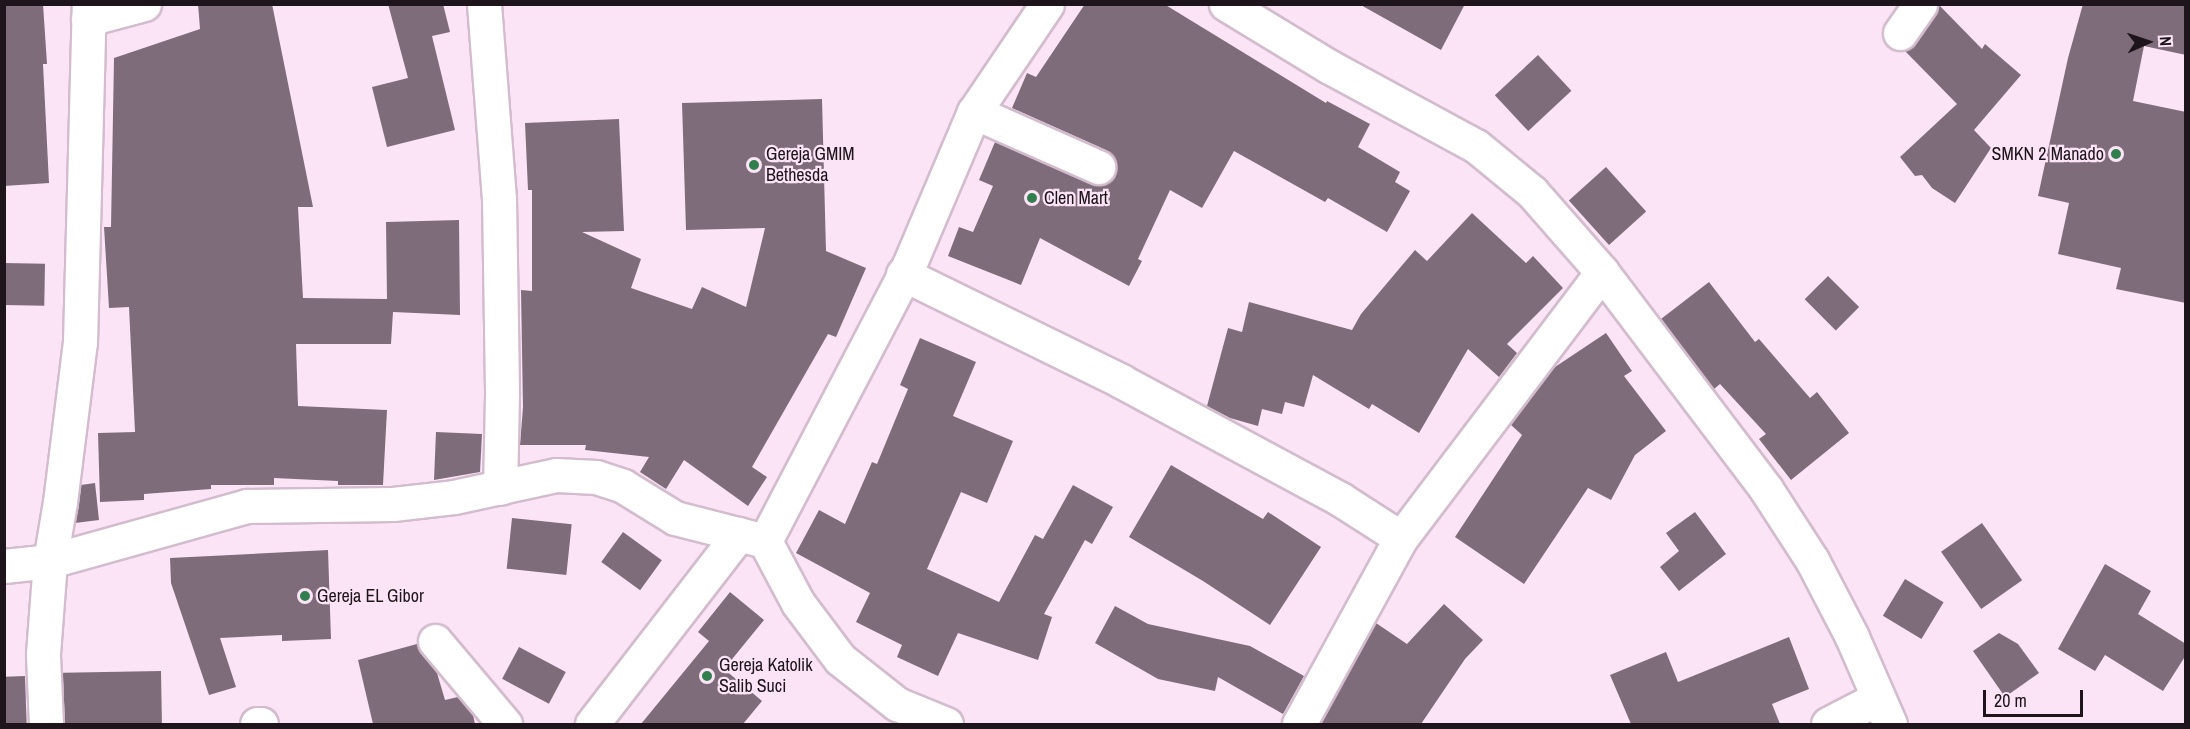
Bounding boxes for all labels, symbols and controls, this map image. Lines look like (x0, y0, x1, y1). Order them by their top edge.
north arrow (2118, 12, 2178, 72)
text: N (2155, 36, 2177, 46)
place label: SMKN 2 Manado (1992, 143, 2104, 165)
place label: Gereja GMIM Bethesda (766, 144, 855, 186)
marker: SMKN 2 Manado (2109, 147, 2123, 161)
marker: Gereja GMIM Bethesda (747, 158, 761, 172)
place label: Clen Mart (1044, 187, 1108, 209)
marker: Clen Mart (1025, 191, 1039, 205)
place label: Gereja EL Gibor (317, 585, 424, 607)
marker: Gereja EL Gibor (298, 589, 312, 603)
place label: Gereja Katolik Salib Suci (719, 655, 813, 698)
marker: Gereja Katolik Salib Suci (700, 669, 714, 683)
scale bar (1986, 678, 2086, 716)
text: 20 m (1994, 688, 2027, 713)

